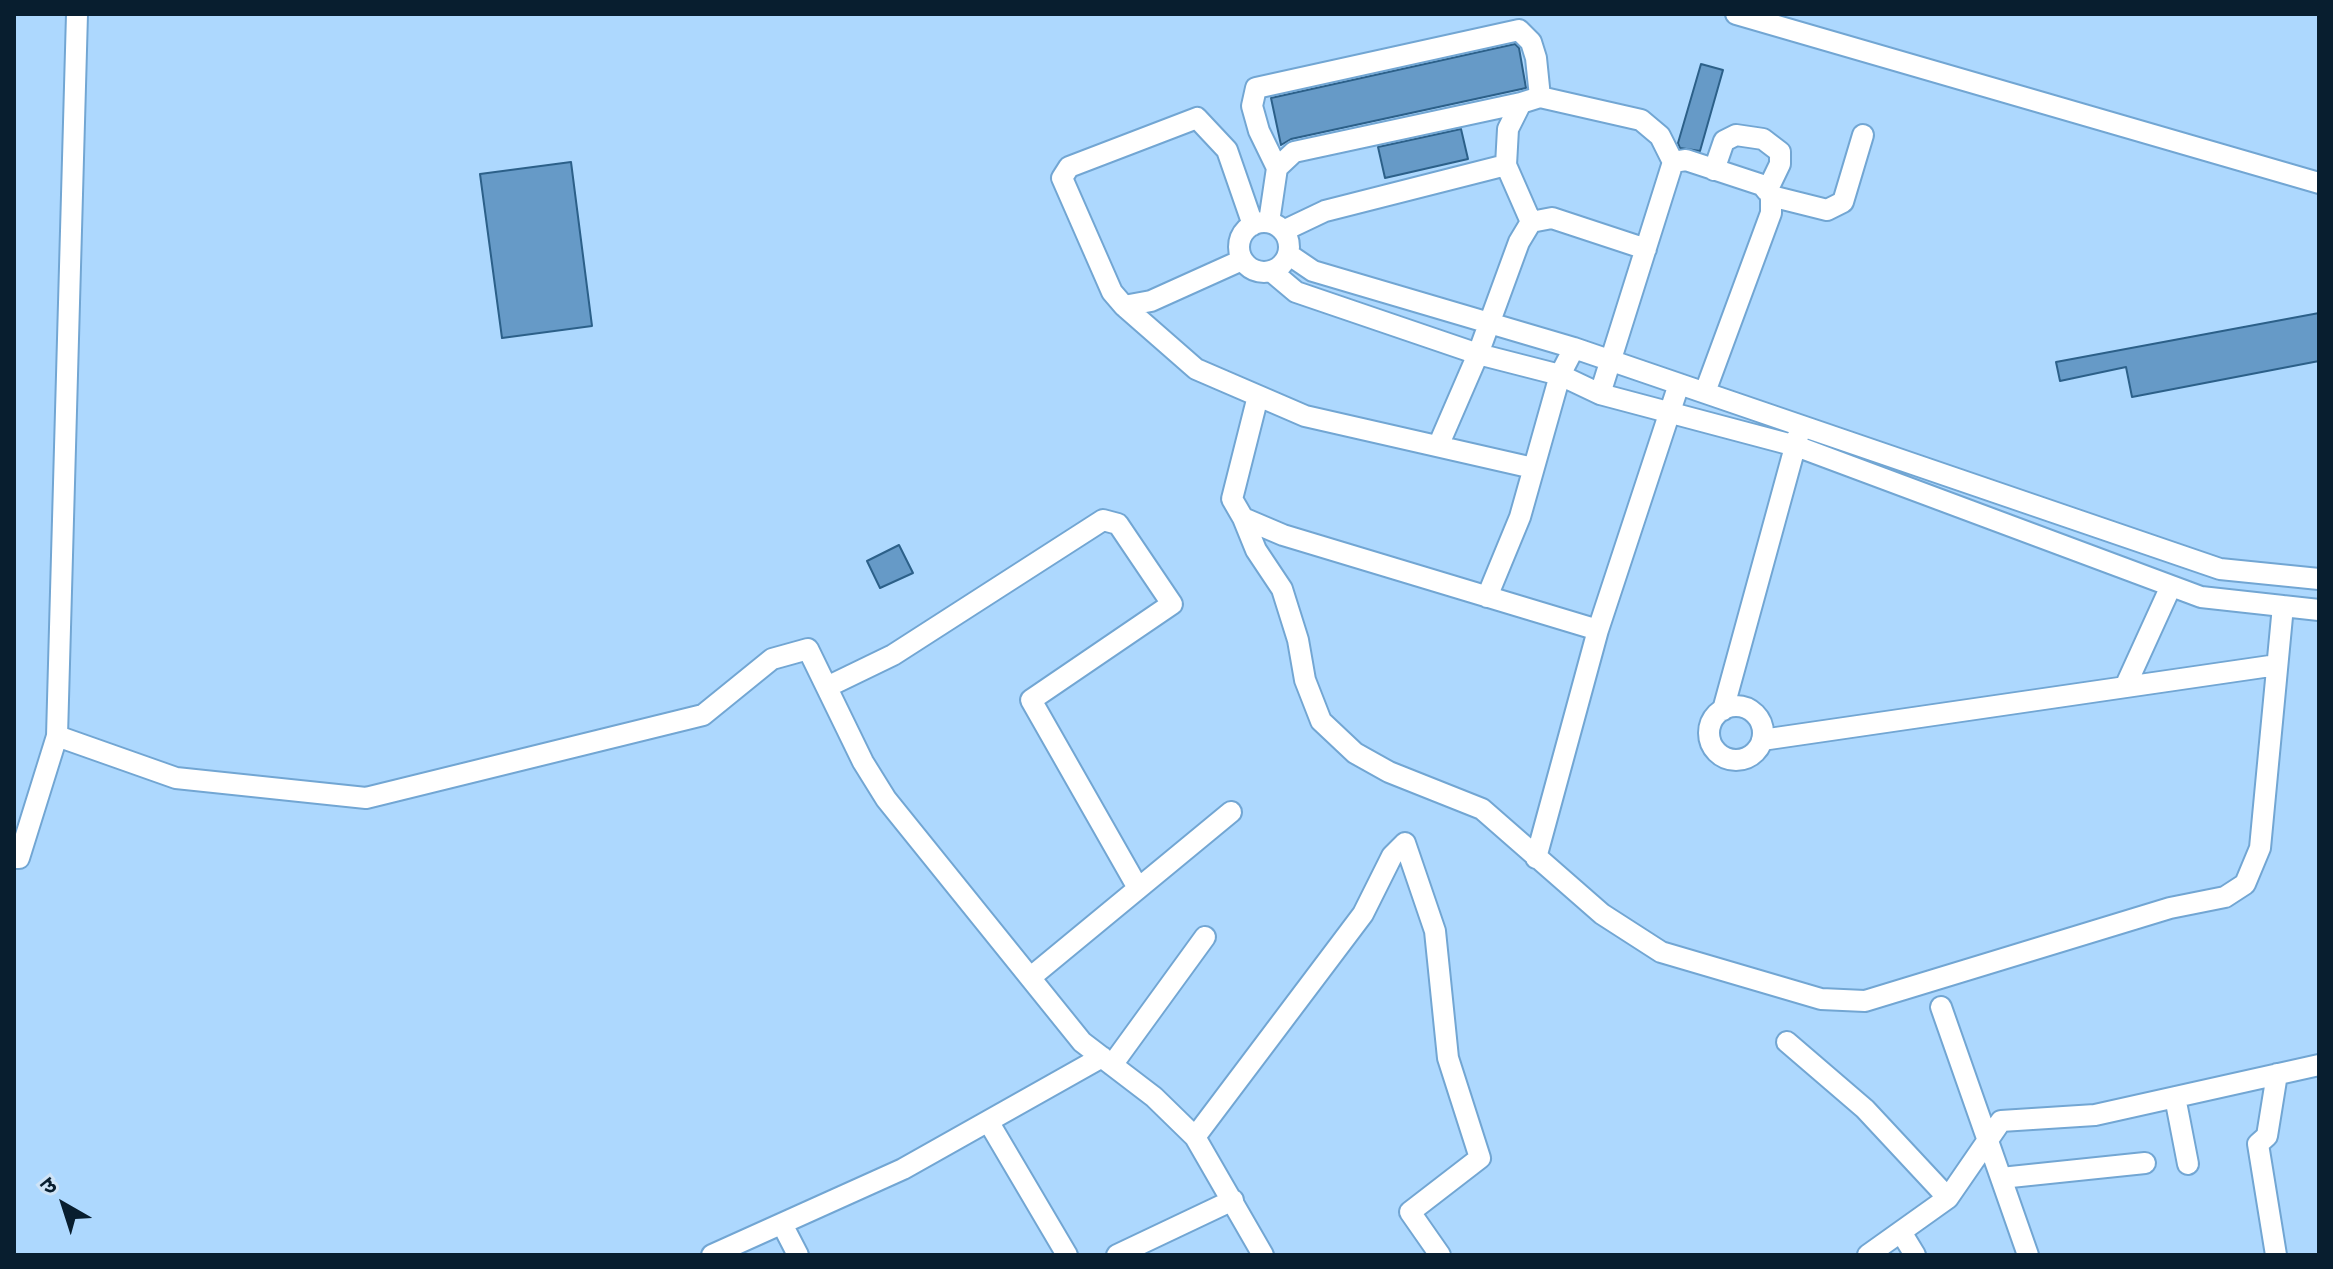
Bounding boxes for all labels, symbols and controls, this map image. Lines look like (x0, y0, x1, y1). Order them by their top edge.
north arrow (24, 1165, 104, 1245)
text: उ (36, 1172, 61, 1200)

